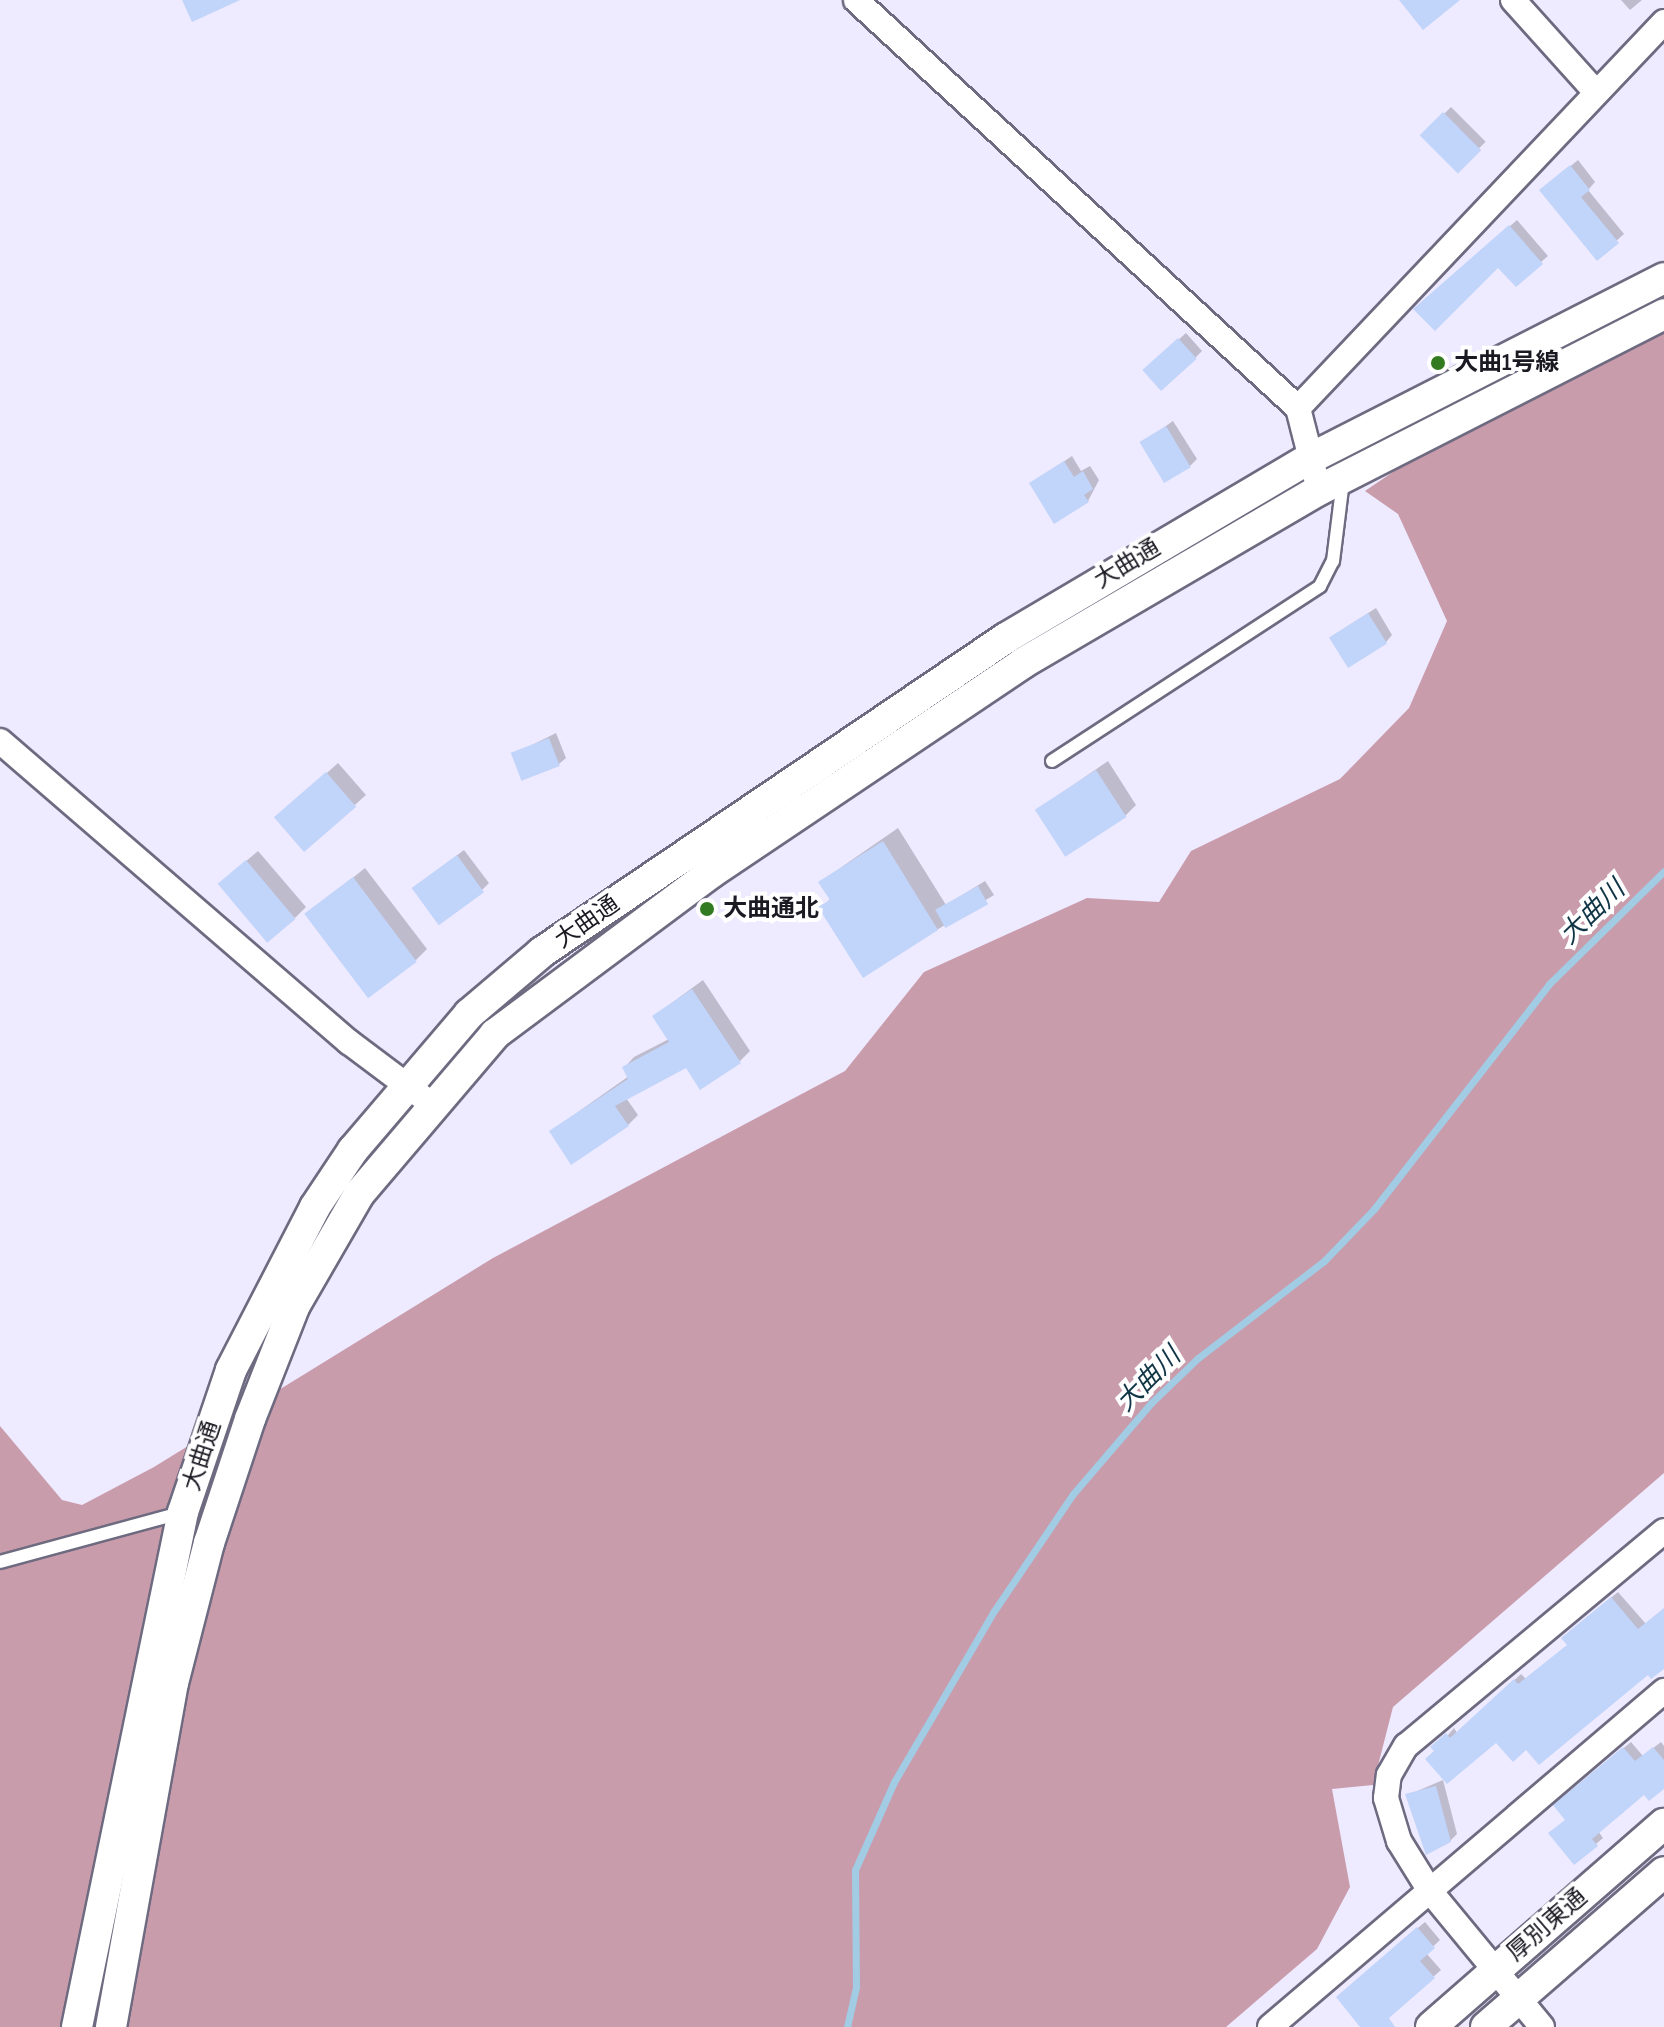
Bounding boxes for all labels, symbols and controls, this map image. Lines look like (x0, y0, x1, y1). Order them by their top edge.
place label: 大曲1号線 (1454, 349, 1559, 377)
marker: 大曲1号線 (1429, 354, 1447, 372)
street label: 大曲通 (1089, 533, 1165, 595)
water label: 大曲川 (1554, 875, 1632, 951)
street label: 大曲通 (549, 890, 625, 954)
place label: 大曲通北 (723, 895, 819, 923)
marker: 大曲通北 (698, 900, 716, 918)
water label: 大曲川 (1110, 1341, 1188, 1419)
street label: 大曲通 (177, 1417, 227, 1495)
street label: 厚別東通 (1501, 1883, 1593, 1967)

